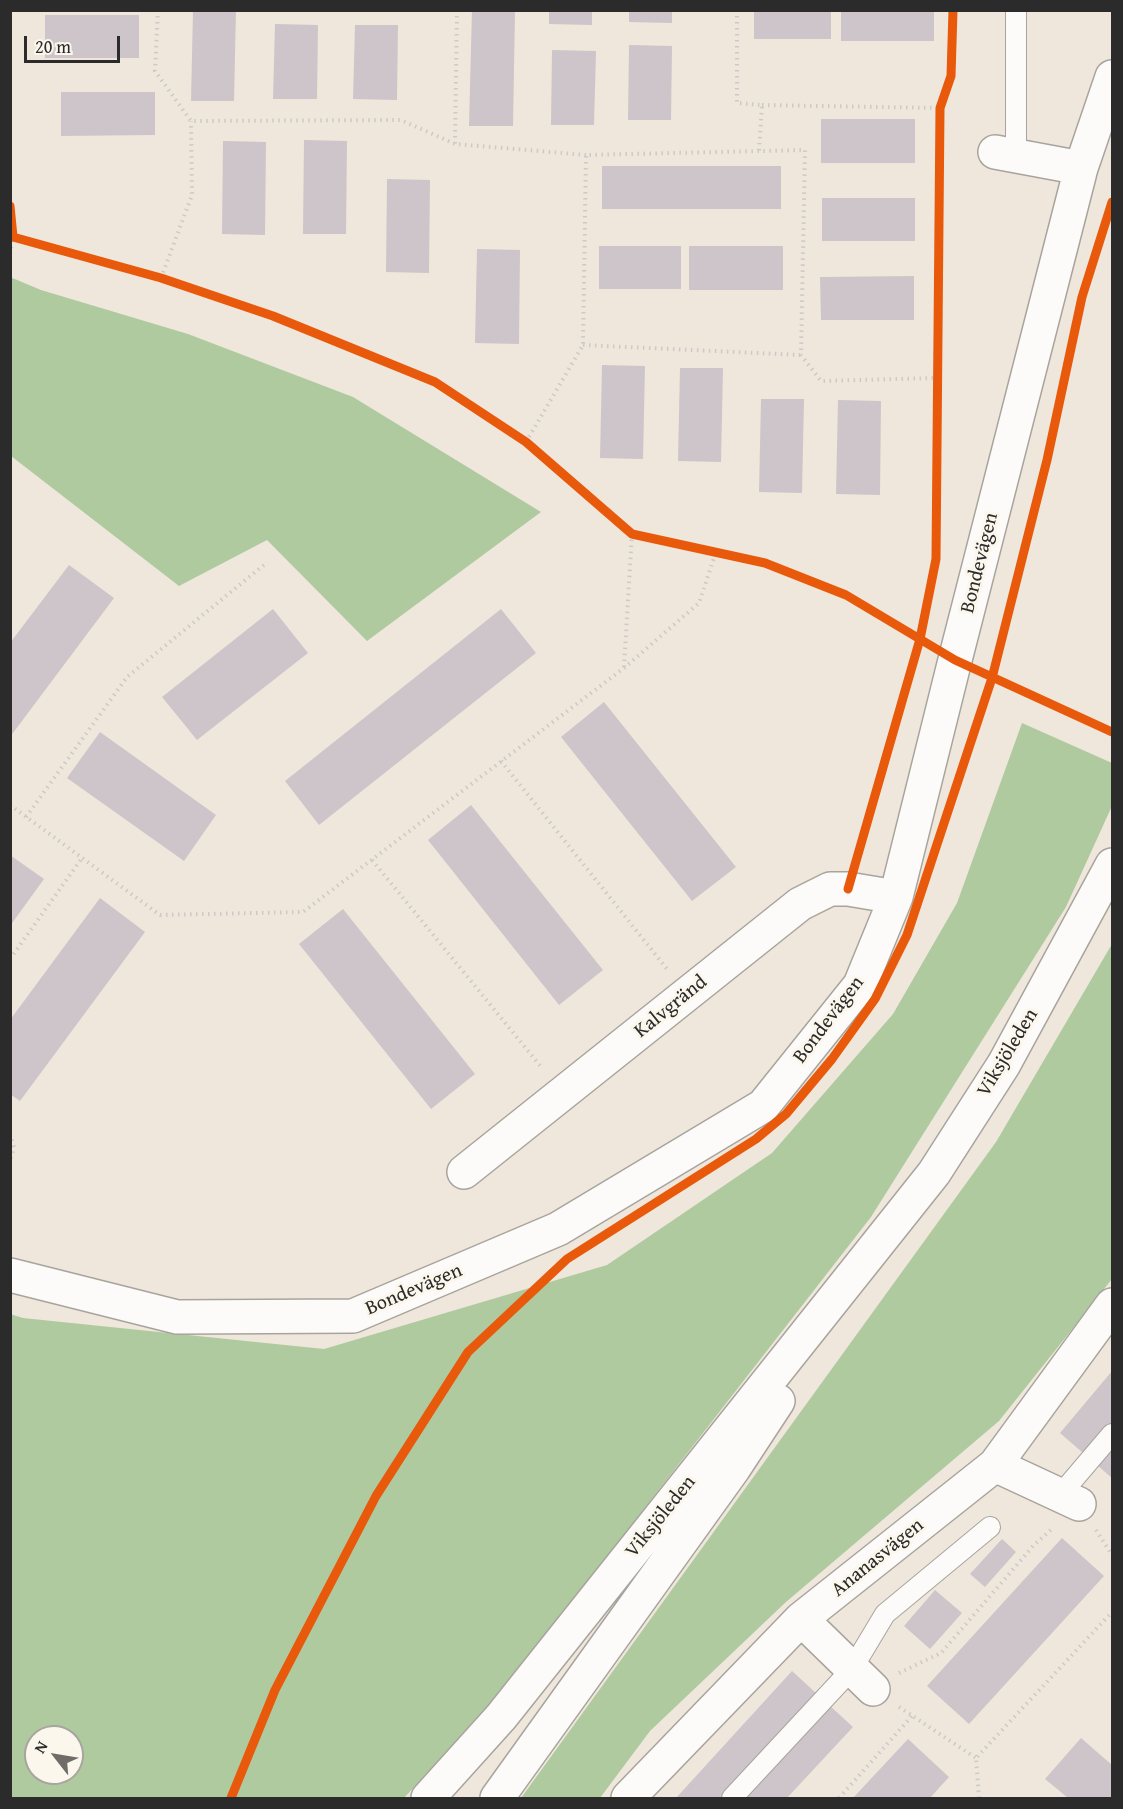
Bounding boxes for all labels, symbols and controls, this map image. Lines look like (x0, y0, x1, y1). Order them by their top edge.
scale bar (27, 24, 123, 62)
text: 20 m (35, 33, 71, 60)
street label: Bondevägen (956, 510, 1004, 616)
street label: Kalvgränd (630, 970, 712, 1044)
street label: Bondevägen (788, 972, 870, 1068)
street label: Viksjöleden (972, 1005, 1044, 1101)
street label: Bondevägen (362, 1259, 466, 1321)
street label: Viksjöleden (621, 1471, 701, 1563)
street label: Ananasvägen (827, 1514, 929, 1602)
north arrow (24, 1725, 84, 1785)
text: N (27, 1736, 53, 1758)

